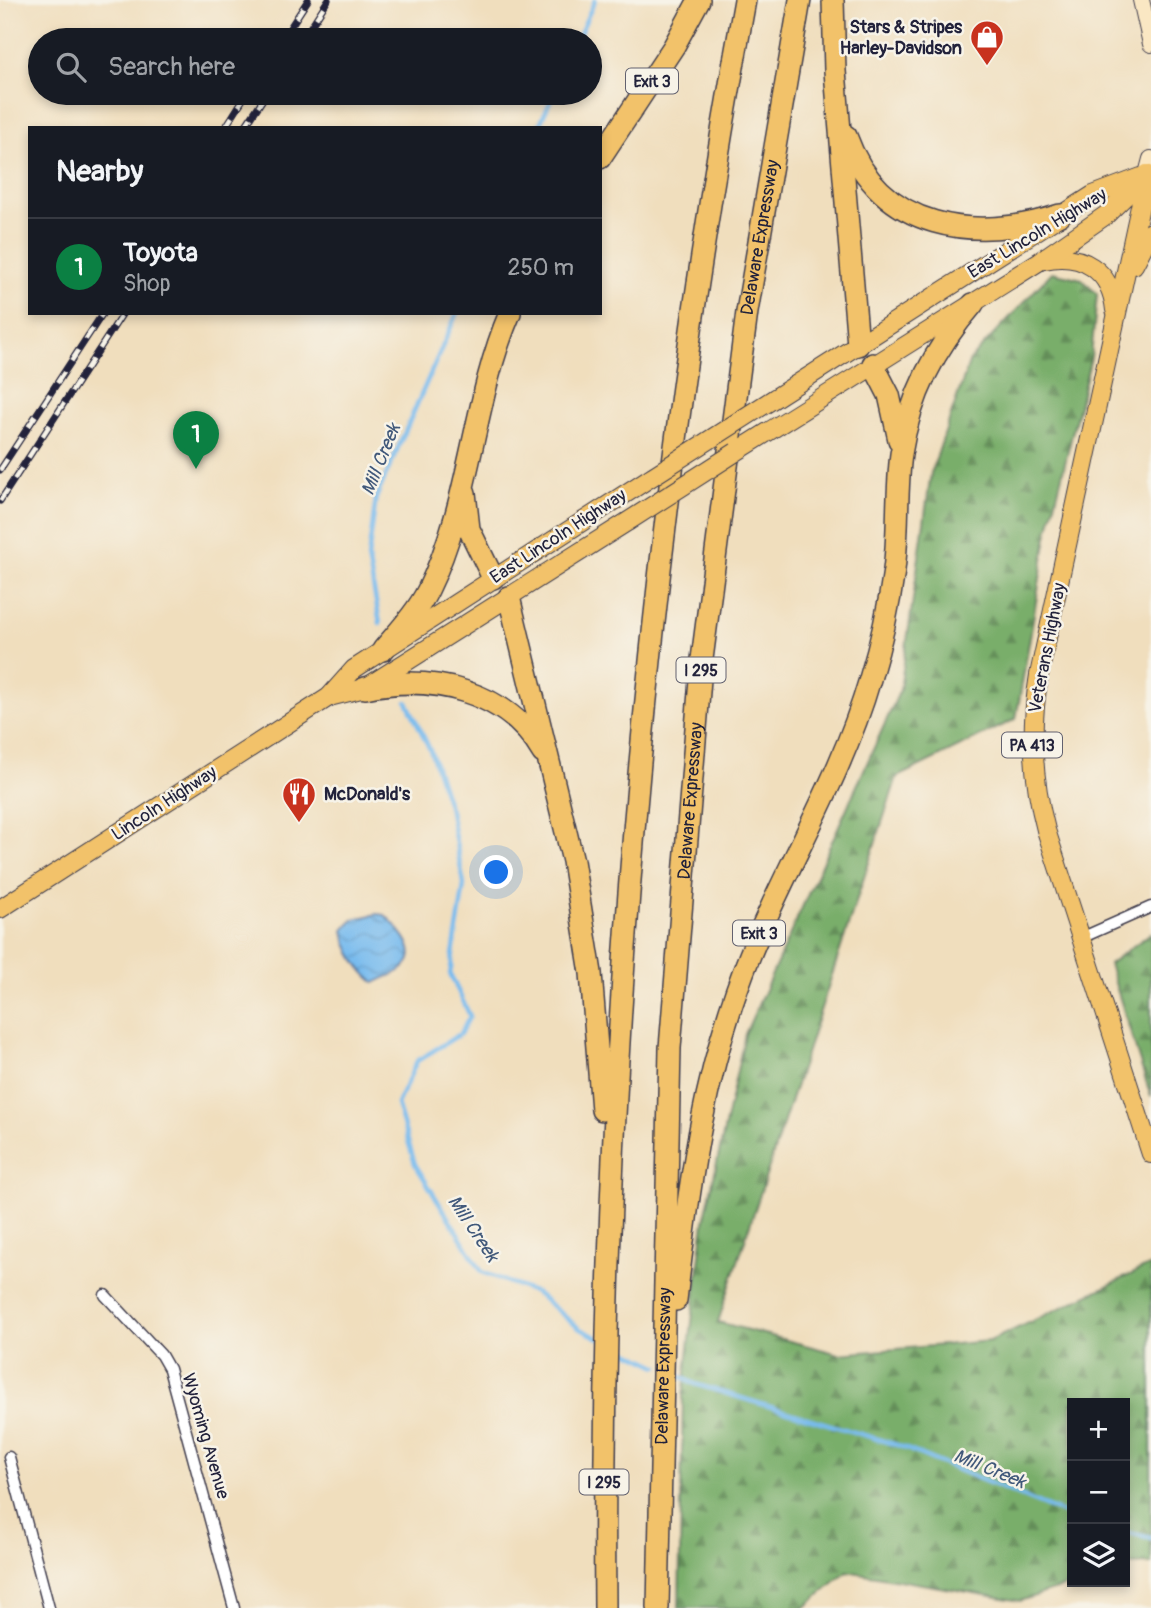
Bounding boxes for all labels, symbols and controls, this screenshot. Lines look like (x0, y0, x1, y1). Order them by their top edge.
place label: Stars & Stripes Harley-Davidson (840, 16, 963, 60)
shop icon: Stars & Stripes Harley-Davidson (968, 18, 1006, 67)
search box (28, 28, 602, 105)
icon: search (52, 48, 90, 86)
text: Search here (108, 51, 235, 83)
road number: Exit 3 (626, 68, 678, 94)
text: Nearby (56, 153, 143, 190)
street label: Delaware Expressway (736, 158, 785, 317)
street label: East Lincoln Highway (964, 183, 1111, 284)
text: Toyota (123, 237, 198, 269)
text: 1 (75, 253, 84, 282)
text: 250 m (508, 253, 574, 282)
text: Shop (123, 269, 171, 298)
pin: 1 (173, 411, 219, 469)
water label: Mill Creek (356, 418, 407, 499)
street label: East Lincoln Highway (486, 484, 631, 589)
street label: Veterans Highway (1024, 581, 1071, 715)
road number: I 295 (676, 657, 726, 682)
street label: Delaware Expressway (673, 721, 708, 880)
road number: PA 413 (1002, 732, 1062, 758)
street label: Lincoln Highway (107, 761, 222, 846)
restaurant icon: McDonald's (280, 775, 318, 824)
place label: McDonald's (324, 783, 411, 806)
your location (479, 855, 513, 889)
road number: Exit 3 (733, 920, 785, 945)
water label: Mill Creek (442, 1191, 505, 1268)
street label: Delaware Expressway (651, 1287, 677, 1445)
street label: Wyoming Avenue (177, 1371, 234, 1502)
map controls (1067, 1398, 1130, 1587)
button: + (1067, 1398, 1130, 1461)
water label: Mill Creek (950, 1444, 1031, 1495)
button: − (1067, 1461, 1130, 1524)
road number: I 295 (580, 1470, 628, 1494)
button: layers (1067, 1524, 1130, 1587)

